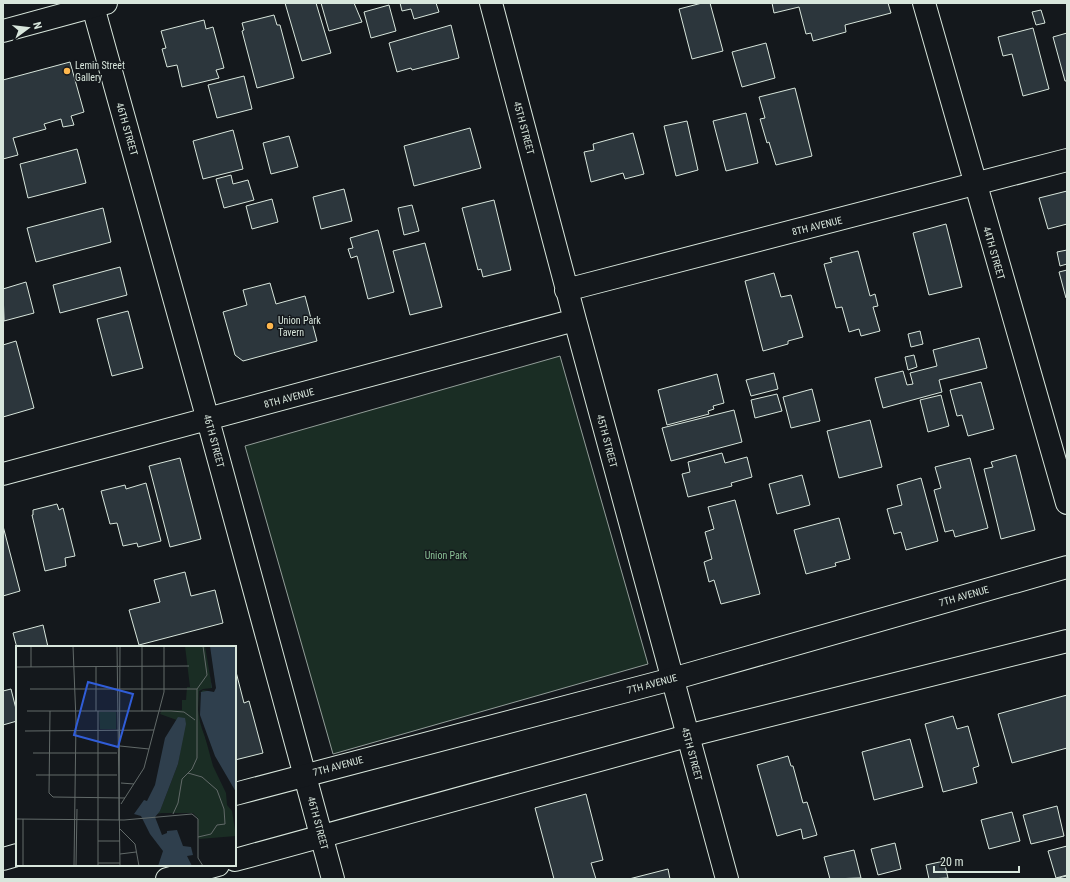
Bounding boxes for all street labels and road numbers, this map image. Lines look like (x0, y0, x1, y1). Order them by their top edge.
street label: 45TH STREET (512, 100, 536, 156)
street label: 46TH STREET (114, 101, 140, 157)
street label: 8TH AVENUE (791, 214, 843, 238)
street label: 44TH STREET (981, 225, 1007, 281)
street label: 8TH AVENUE (263, 386, 315, 410)
street label: 46TH STREET (202, 413, 226, 469)
street label: 45TH STREET (595, 413, 619, 469)
street label: 7TH AVENUE (938, 584, 990, 608)
street label: 7TH AVENUE (626, 672, 678, 696)
street label: 45TH STREET (680, 726, 704, 782)
street label: 7TH AVENUE (312, 754, 364, 778)
street label: 46TH STREET (306, 795, 330, 851)

